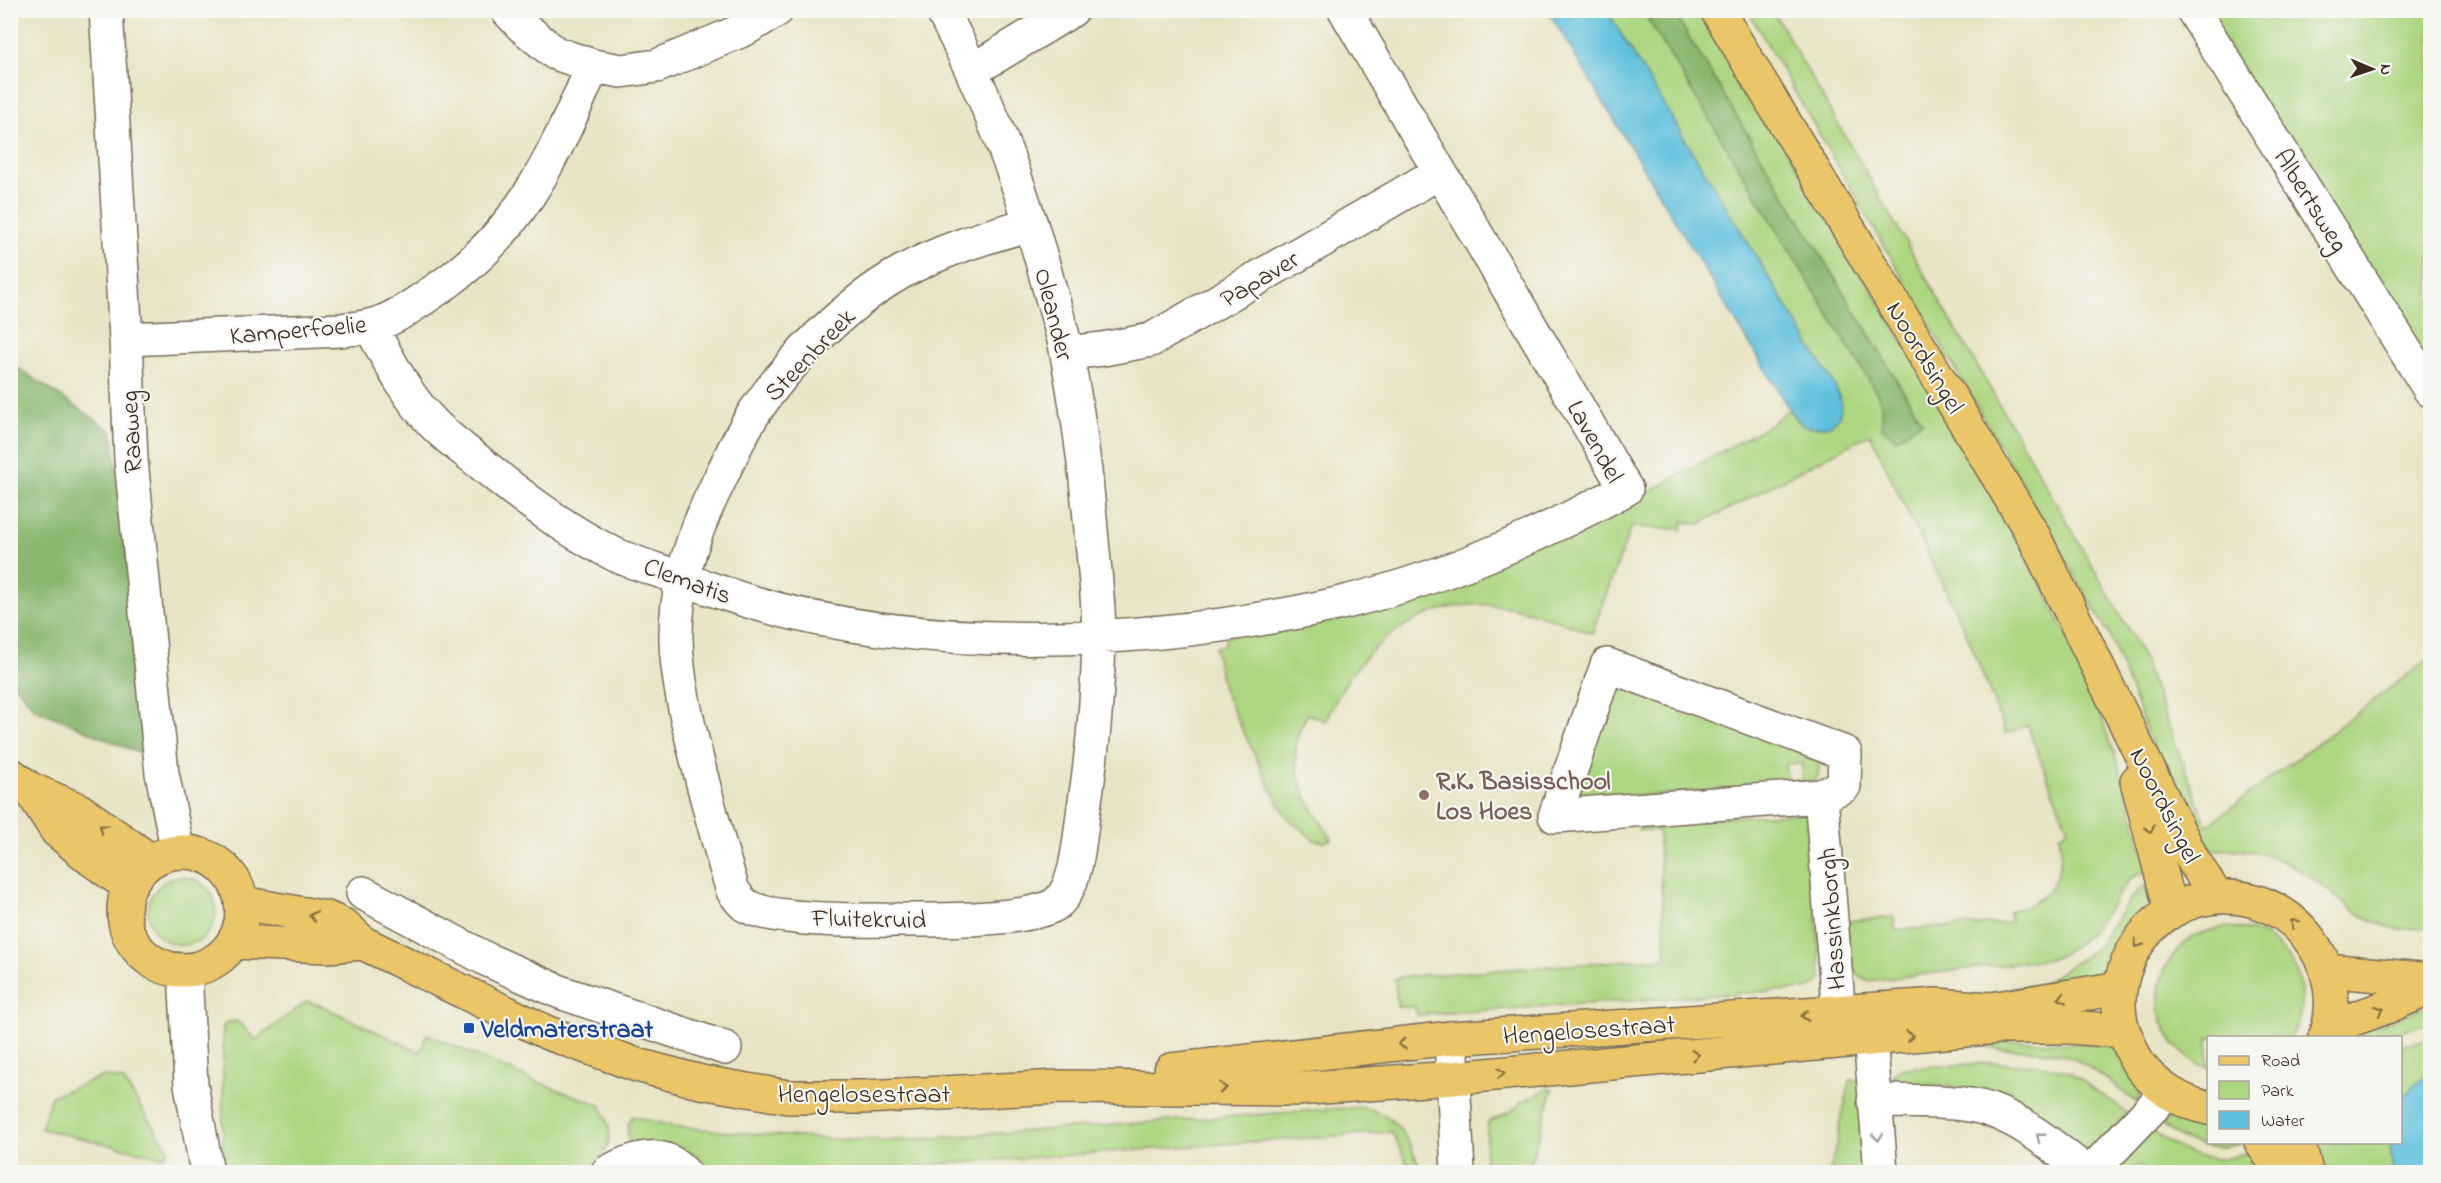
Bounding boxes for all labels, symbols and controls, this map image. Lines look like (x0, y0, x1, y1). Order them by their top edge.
north arrow (2342, 39, 2402, 99)
text: N (2373, 64, 2397, 75)
street label: Albertsweg (2263, 142, 2356, 261)
street label: Papaver (1214, 242, 1308, 319)
street label: Oleander (1022, 264, 1082, 366)
street label: Noordsingel (1875, 295, 1972, 422)
street label: Steenbreek (757, 300, 866, 412)
street label: Kamperfoelie (228, 307, 369, 357)
street label: Raaweg (112, 389, 154, 474)
street label: Lavendel (1555, 394, 1632, 491)
street label: Clematis (638, 549, 736, 616)
street label: Noordsingel (2118, 742, 2209, 871)
place label: R.K. Basisschool Los Hoes (1436, 764, 1611, 832)
marker: R.K. Basisschool Los Hoes (1417, 788, 1431, 802)
one-way arrow (98, 824, 109, 835)
one-way arrow (2143, 824, 2155, 834)
street label: Hassinkborgh (1810, 846, 1858, 991)
street label: Fluitekruid (810, 901, 927, 941)
one-way arrow (308, 910, 318, 922)
one-way arrow (2291, 919, 2301, 930)
one-way arrow (2133, 938, 2145, 948)
one-way arrow (2057, 991, 2067, 1003)
one-way arrow (2374, 1004, 2385, 1017)
street label: Hengelosestraat (1502, 1007, 1677, 1057)
one-way arrow (1801, 1009, 1810, 1022)
place label: Veldmaterstraat (480, 1012, 654, 1050)
marker: Veldmaterstraat (462, 1021, 476, 1035)
one-way arrow (1906, 1030, 1915, 1043)
legend (2207, 1036, 2402, 1144)
one-way arrow (1397, 1037, 1406, 1050)
one-way arrow (1691, 1049, 1700, 1062)
text: Road (2261, 1049, 2300, 1075)
one-way arrow (1496, 1067, 1506, 1080)
street label: Hengelosestraat (778, 1077, 951, 1115)
text: Park (2261, 1079, 2294, 1105)
one-way arrow (1218, 1082, 1227, 1094)
text: Water (2261, 1109, 2305, 1135)
one-way arrow (1871, 1132, 1884, 1141)
one-way arrow (2036, 1133, 2047, 1144)

